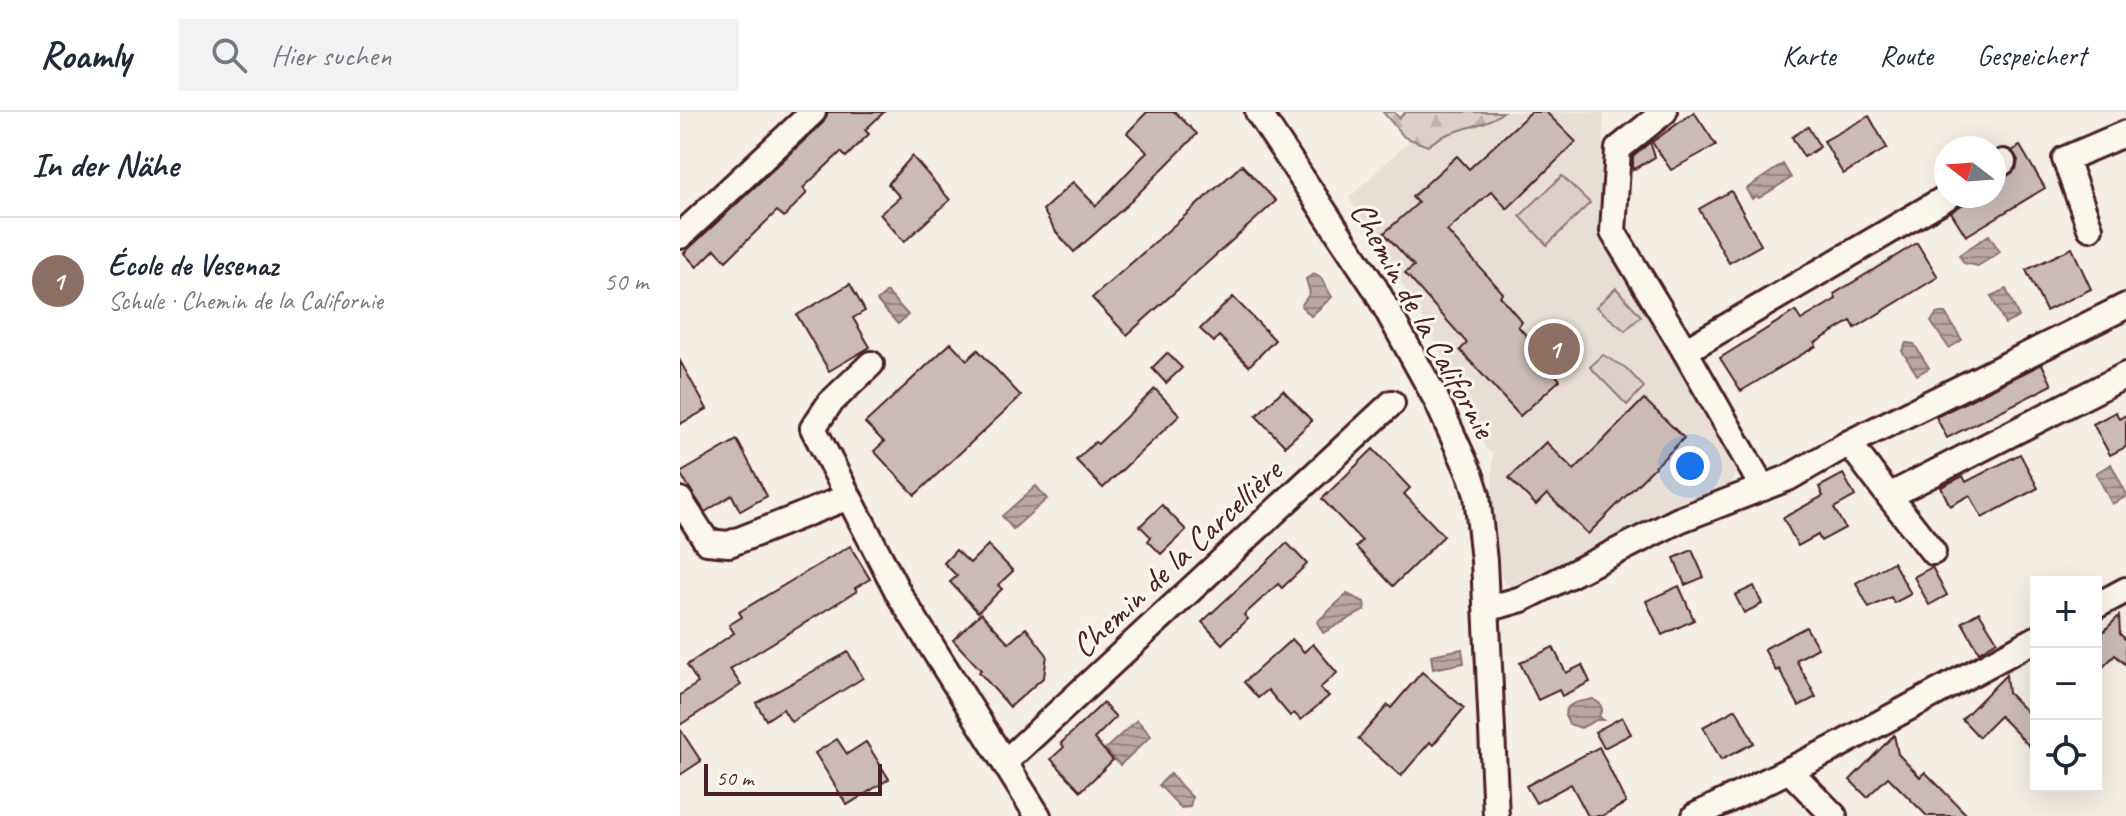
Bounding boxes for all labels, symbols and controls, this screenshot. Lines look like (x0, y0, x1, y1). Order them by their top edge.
search box (179, 19, 739, 91)
text: Roamly (40, 32, 131, 79)
icon: search (207, 33, 251, 77)
text: Hier suchen (271, 36, 391, 74)
text: Karte (1782, 38, 1836, 73)
text: Route (1880, 38, 1933, 73)
text: Gespeichert (1977, 38, 2086, 73)
north arrow (1934, 136, 2006, 208)
text: In der Nähe (32, 143, 178, 186)
street label: Chemin de la Californie (1341, 194, 1507, 447)
text: École de Vesenaz (108, 246, 278, 284)
text: 1 (52, 265, 64, 298)
text: 50 m (604, 265, 648, 298)
text: Schule · Chemin de la Californie (108, 284, 383, 317)
pin: 1 (1528, 319, 1580, 379)
your location (1670, 446, 1710, 486)
street label: Chemin de la Carcellière (1062, 448, 1293, 667)
map controls (2030, 576, 2102, 792)
button: + (2030, 576, 2102, 648)
button: − (2030, 648, 2102, 720)
button: locate (2030, 720, 2102, 792)
scale bar (704, 760, 882, 796)
text: 50 m (716, 764, 753, 792)

